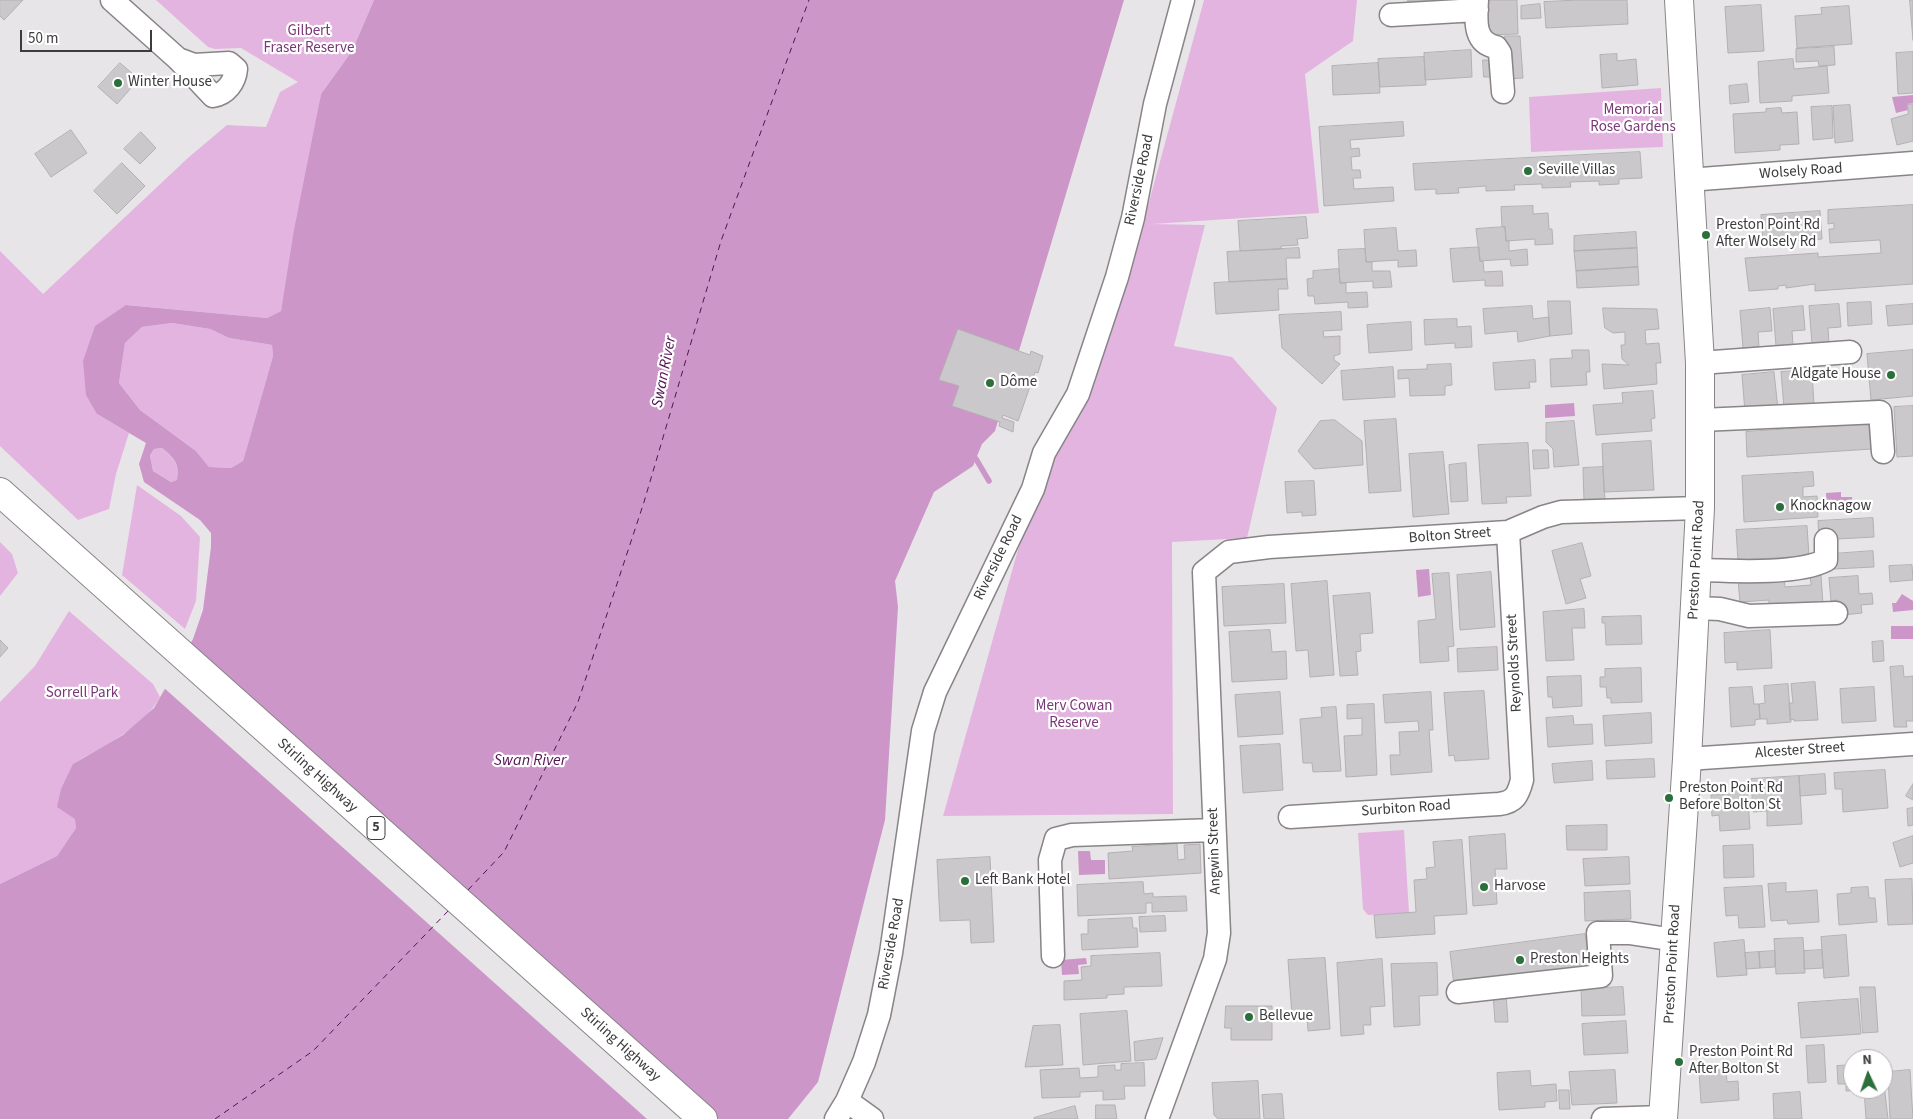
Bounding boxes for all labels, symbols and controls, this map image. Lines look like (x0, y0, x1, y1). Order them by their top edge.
scale bar (22, 20, 155, 52)
park label: Gilbert Fraser Reserve (264, 23, 354, 58)
text: 50 m (28, 28, 58, 49)
place label: Winter House (128, 74, 212, 92)
marker: Winter House (112, 77, 124, 89)
park label: Memorial Rose Gardens (1590, 102, 1676, 137)
street label: Riverside Road (1122, 133, 1158, 227)
street label: Wolsely Road (1759, 160, 1843, 184)
place label: Seville Villas (1538, 162, 1615, 180)
marker: Seville Villas (1522, 165, 1534, 177)
place label: Preston Point Rd After Wolsely Rd (1716, 217, 1820, 252)
marker: Preston Point Rd After Wolsely Rd (1700, 229, 1712, 241)
water label: Swan River (649, 335, 681, 409)
place label: Aldgate House (1791, 366, 1881, 384)
marker: Aldgate House (1885, 369, 1897, 381)
place label: Dôme (1000, 374, 1037, 392)
marker: Dôme (984, 377, 996, 389)
place label: Knocknagow (1790, 498, 1871, 516)
street label: Preston Point Road (1685, 500, 1709, 620)
marker: Knocknagow (1774, 501, 1786, 513)
street label: Riverside Road (971, 512, 1027, 604)
street label: Bolton Street (1408, 524, 1492, 548)
street label: Reynolds Street (1503, 613, 1527, 713)
park label: Sorrell Park (46, 685, 118, 703)
park label: Merv Cowan Reserve (1036, 698, 1112, 733)
street label: Stirling Highway (273, 735, 361, 817)
street label: Alcester Street (1754, 739, 1846, 763)
water label: Swan River (494, 751, 566, 771)
place label: Preston Point Rd Before Bolton St (1679, 780, 1783, 815)
marker: Preston Point Rd Before Bolton St (1663, 792, 1675, 804)
street label: Surbiton Road (1361, 797, 1451, 821)
street label: Angwin Street (1204, 807, 1226, 895)
road number: 5 (367, 816, 385, 840)
place label: Left Bank Hotel (975, 872, 1070, 890)
marker: Left Bank Hotel (959, 875, 971, 887)
place label: Harvose (1494, 878, 1546, 896)
marker: Harvose (1478, 881, 1490, 893)
street label: Riverside Road (875, 897, 909, 991)
street label: Preston Point Road (1661, 904, 1685, 1024)
place label: Preston Heights (1530, 951, 1629, 969)
marker: Preston Heights (1514, 954, 1526, 966)
street label: Stirling Highway (576, 1004, 664, 1086)
place label: Bellevue (1259, 1008, 1313, 1026)
marker: Bellevue (1243, 1011, 1255, 1023)
place label: Preston Point Rd After Bolton St (1689, 1044, 1793, 1079)
north arrow (1843, 1049, 1893, 1099)
text: N (1862, 1050, 1872, 1070)
marker: Preston Point Rd After Bolton St (1673, 1056, 1685, 1068)

